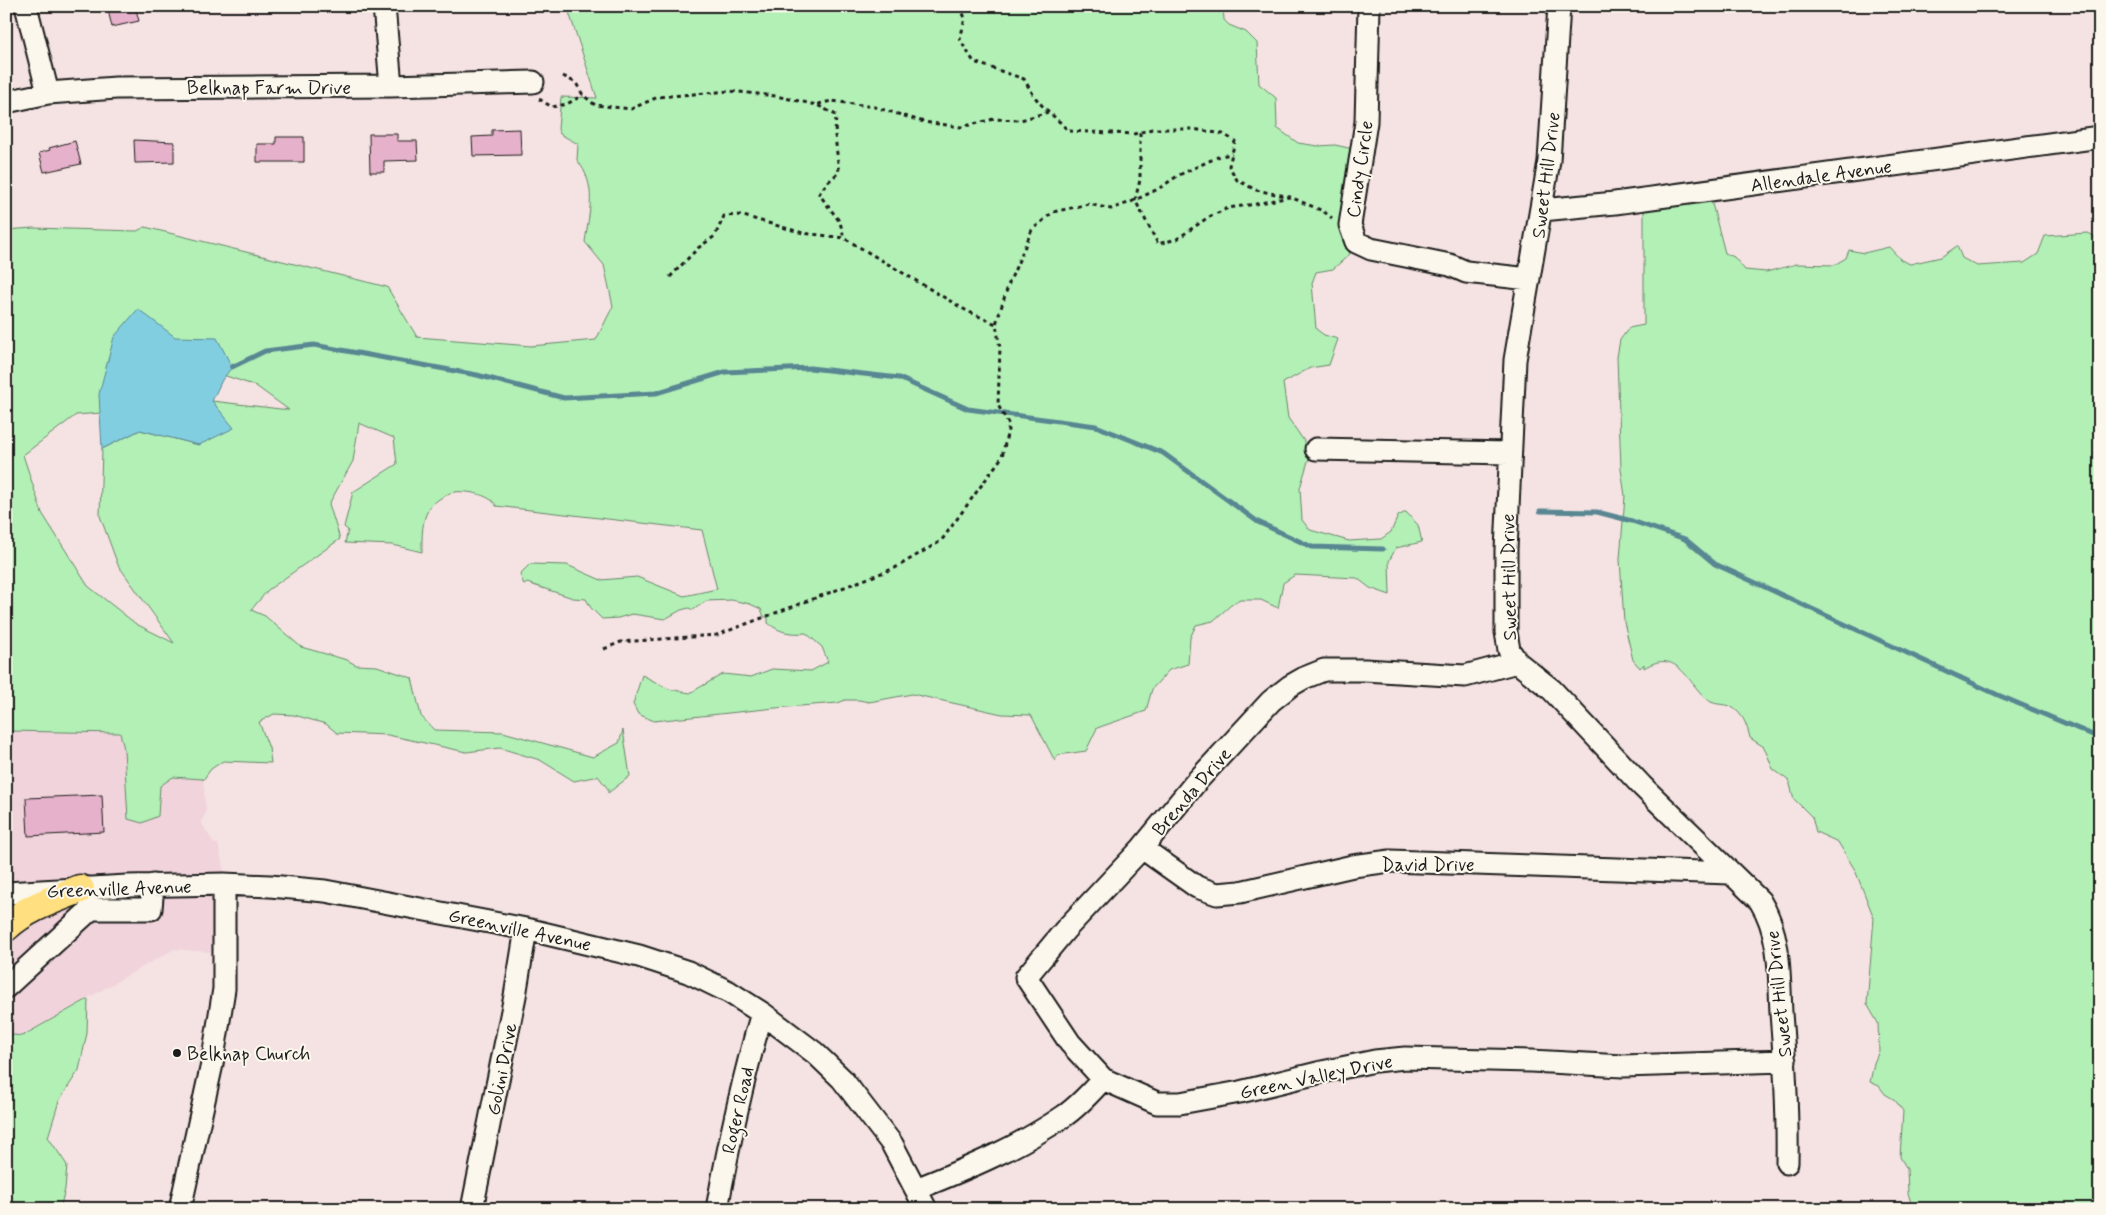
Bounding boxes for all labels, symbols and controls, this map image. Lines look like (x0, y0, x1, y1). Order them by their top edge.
street label: Belknap Farm Drive (187, 76, 351, 101)
street label: Sweet Hill Drive (1526, 111, 1567, 240)
street label: Cindy Circle (1341, 119, 1381, 220)
street label: Allendale Avenue (1749, 154, 1893, 199)
street label: Sweet Hill Drive (1496, 513, 1523, 641)
street label: Brenda Drive (1147, 742, 1237, 841)
street label: David Drive (1381, 853, 1475, 878)
street label: Greenville Avenue (46, 874, 192, 905)
street label: Greenville Avenue (446, 903, 593, 958)
street label: Sweet Hill Drive (1760, 929, 1799, 1058)
street label: Golini Drive (481, 1021, 524, 1118)
place label: Belknap Church (187, 1042, 310, 1067)
marker: Belknap Church (171, 1047, 183, 1059)
street label: Green Valley Drive (1238, 1049, 1395, 1107)
street label: Roger Road (716, 1064, 764, 1157)

